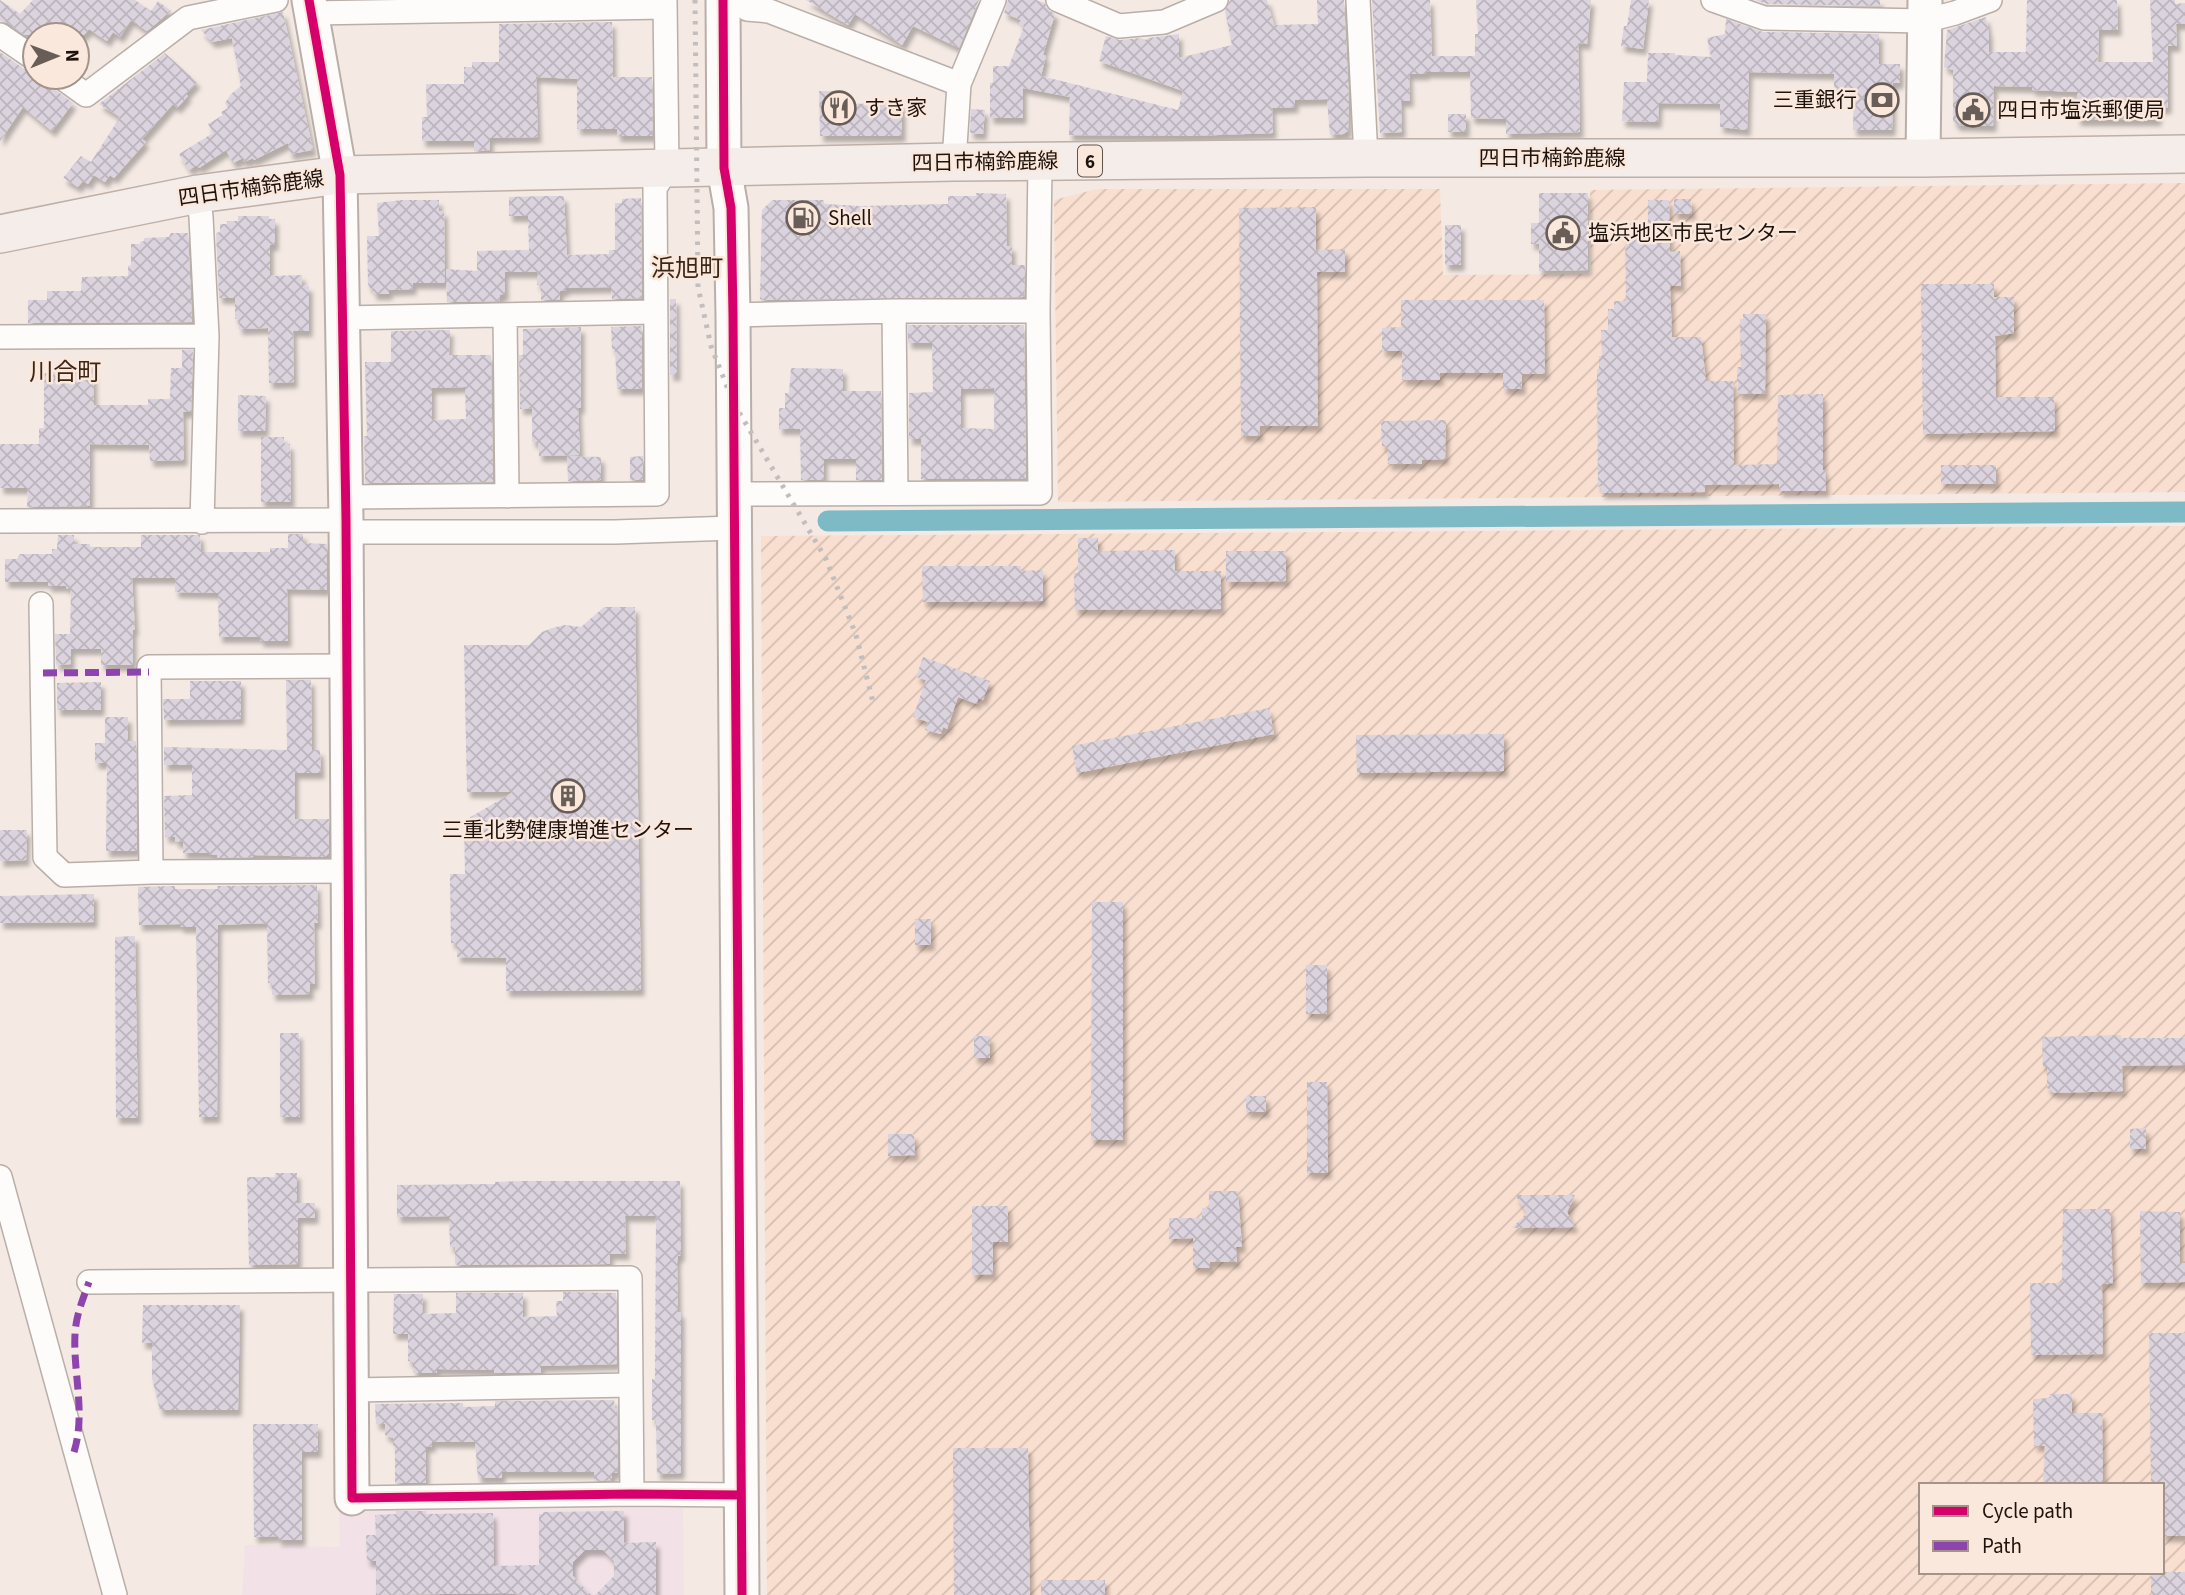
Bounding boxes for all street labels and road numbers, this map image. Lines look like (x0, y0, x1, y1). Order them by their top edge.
street label: 四日市楠鈴鹿線 (1479, 143, 1626, 173)
street label: 四日市楠鈴鹿線 (911, 146, 1059, 178)
road number: 6 (1078, 146, 1102, 176)
street label: 四日市楠鈴鹿線 (176, 163, 326, 213)

